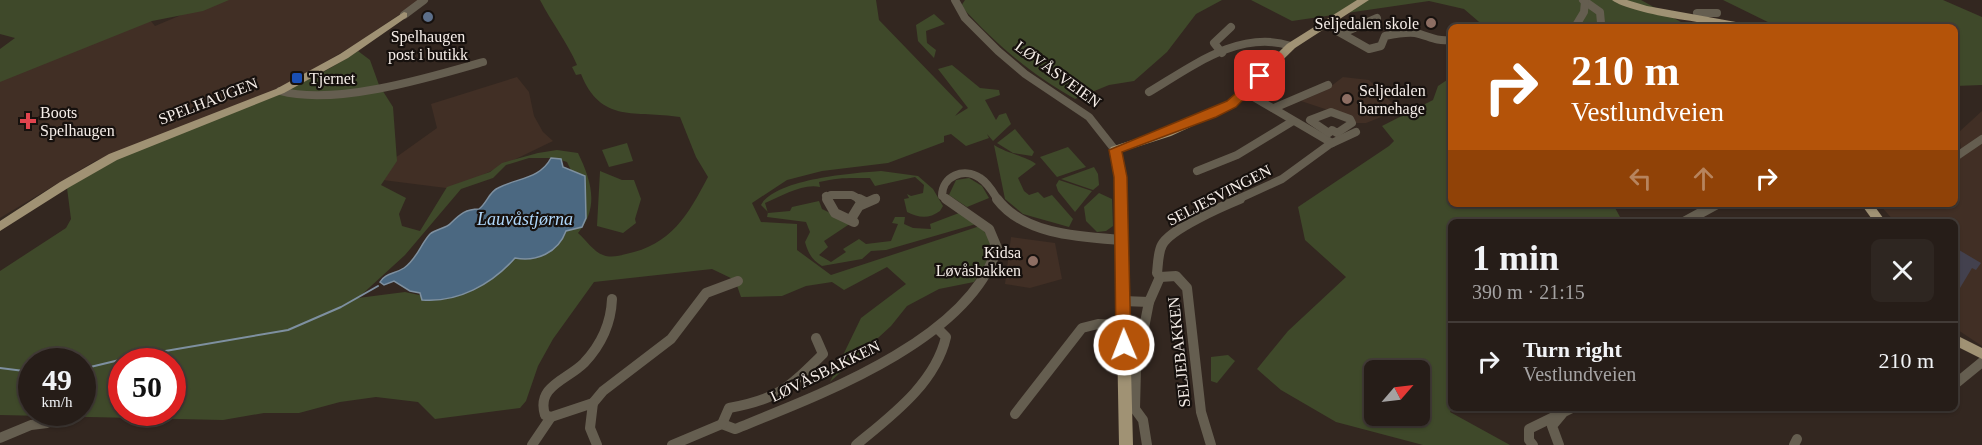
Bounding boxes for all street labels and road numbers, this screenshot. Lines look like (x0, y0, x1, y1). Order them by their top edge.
street label: LØVÅSVEIEN (1012, 37, 1104, 111)
street label: SPELHAUGEN (156, 74, 260, 128)
street label: SELJESVINGEN (1164, 161, 1274, 229)
street label: SELJEBAKKEN (1165, 295, 1193, 408)
street label: LØVÅSBAKKEN (767, 337, 883, 405)

